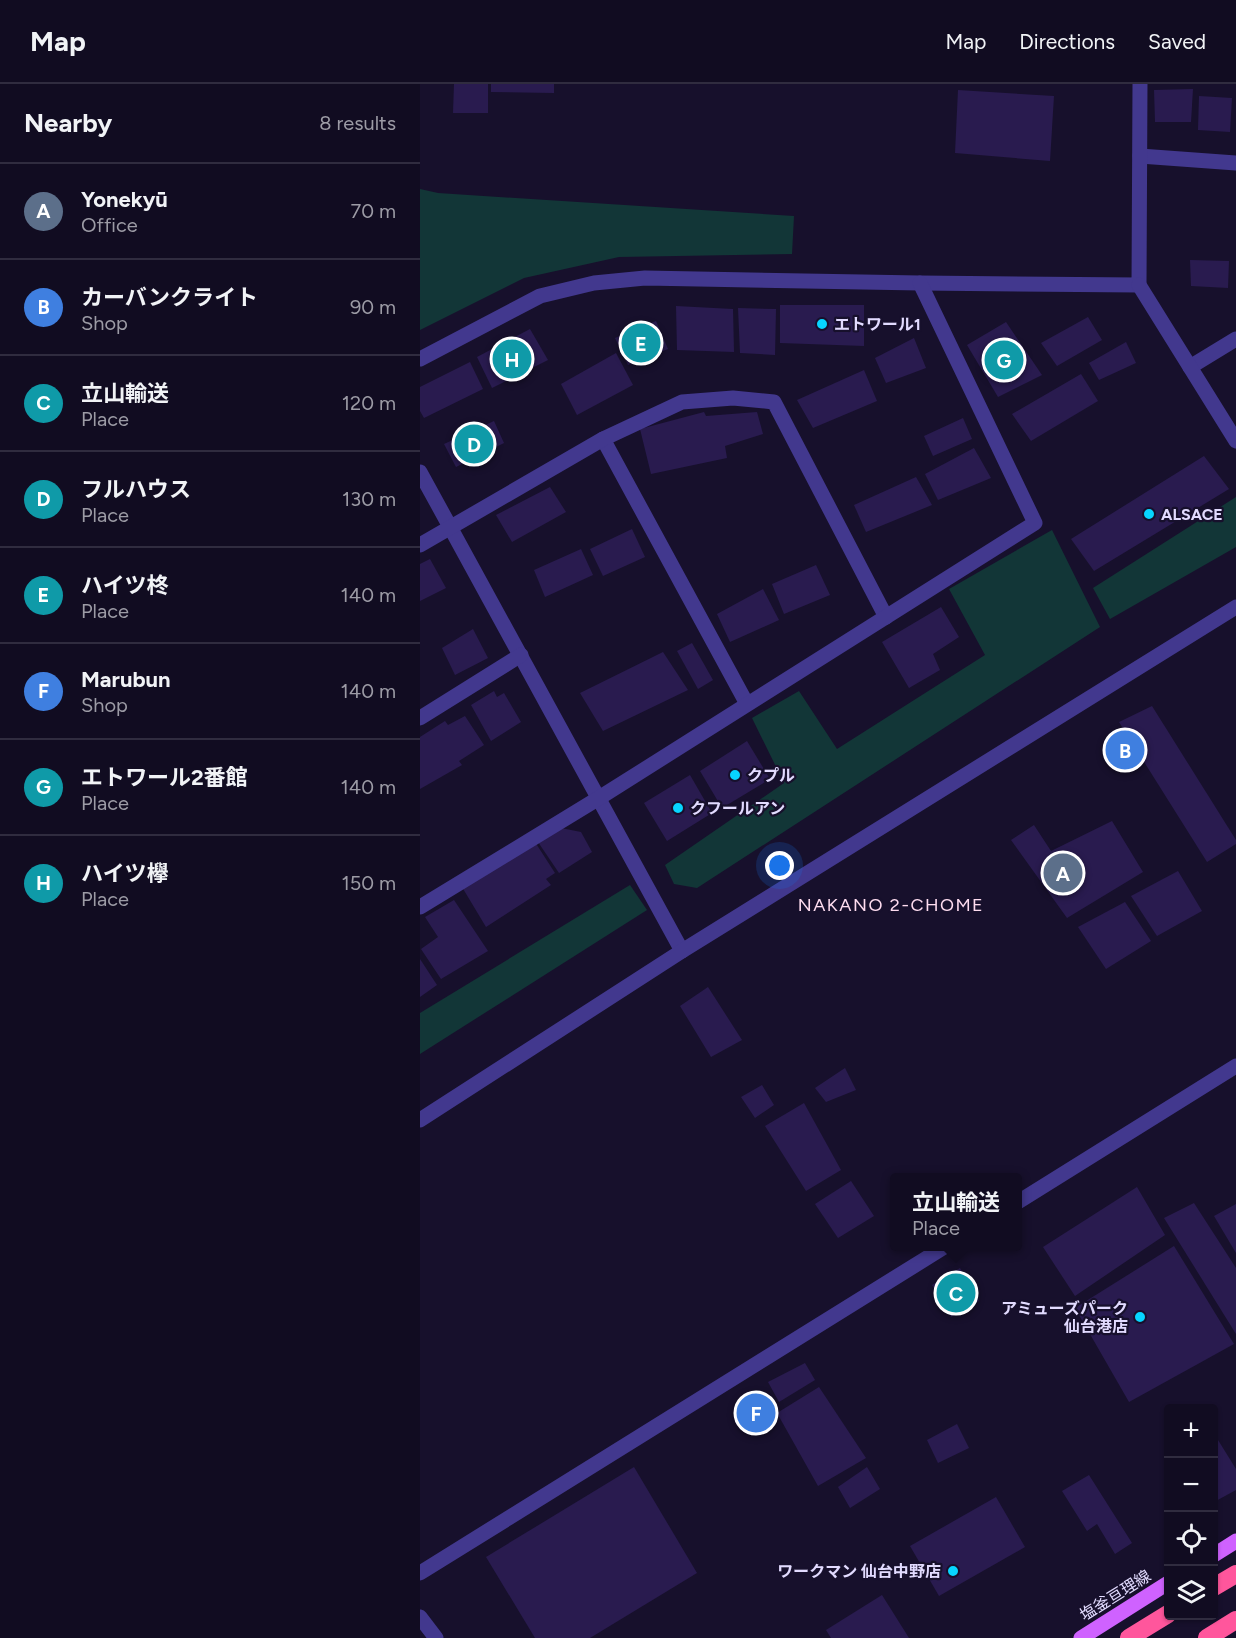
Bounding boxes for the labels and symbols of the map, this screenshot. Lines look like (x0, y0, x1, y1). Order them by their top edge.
place label: エトワール1 (834, 315, 921, 334)
marker: エトワール1 (815, 317, 829, 331)
pin: E (622, 320, 660, 366)
pin: H (492, 336, 532, 382)
pin: G (984, 338, 1024, 382)
pin: D (454, 422, 494, 466)
place label: ALSACE (1161, 505, 1223, 524)
marker: ALSACE (1142, 507, 1156, 521)
pin: B (1106, 728, 1144, 772)
place label: クプル (747, 766, 795, 785)
marker: クプル (728, 768, 742, 782)
place label: クフールアン (690, 799, 785, 818)
marker: クフールアン (671, 801, 685, 815)
pin: A (1044, 850, 1082, 896)
your location (765, 851, 794, 880)
district label: NAKANO 2-CHOME (798, 894, 984, 916)
pin: C (936, 1270, 976, 1316)
place label: アミューズパーク 仙台港店 (1001, 1299, 1128, 1336)
marker: アミューズパーク 仙台港店 (1133, 1310, 1147, 1324)
pin: F (736, 1390, 776, 1436)
place label: ワークマン 仙台中野店 (777, 1562, 941, 1581)
marker: ワークマン 仙台中野店 (946, 1564, 960, 1578)
street label: 塩釜亘理線 (1076, 1566, 1154, 1625)

